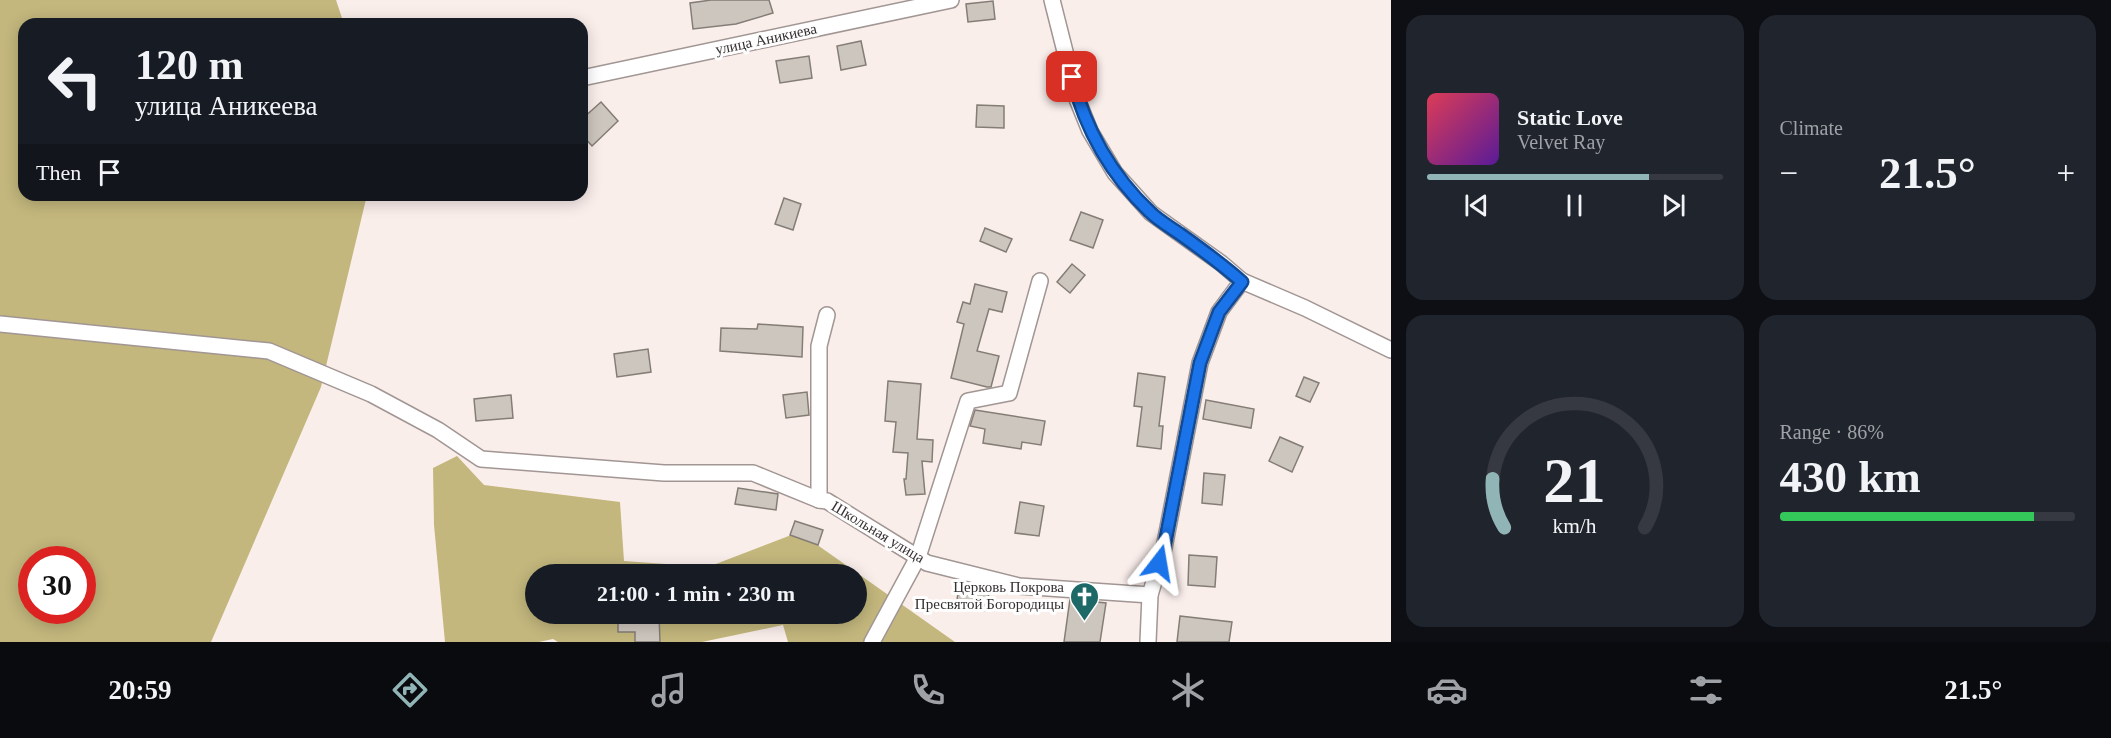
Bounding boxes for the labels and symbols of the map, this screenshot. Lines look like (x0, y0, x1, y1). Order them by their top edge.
street label: улица Аникиева (714, 20, 818, 58)
pin (1046, 51, 1097, 102)
street label: Школьная улица (829, 498, 928, 566)
position arrow (1127, 531, 1191, 595)
speed limit sign: 30 (18, 546, 96, 624)
place label: Церковь Покрова Пресвятой Богородицы (915, 579, 1064, 612)
church icon: Церковь Покрова Пресвятой Богородицы (1069, 580, 1101, 622)

